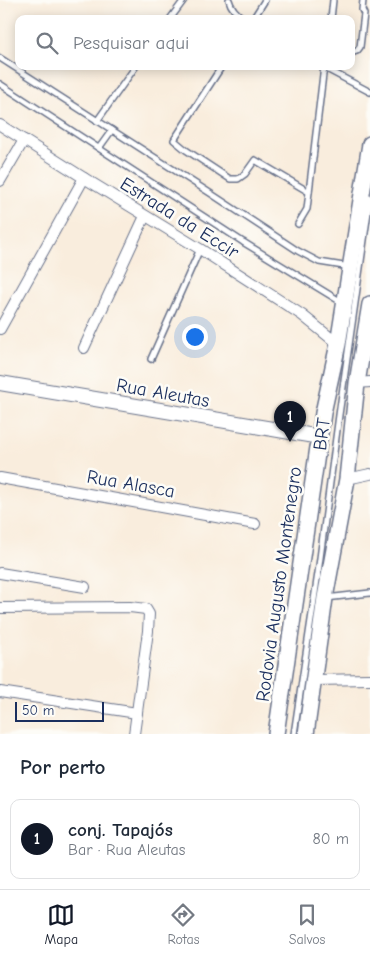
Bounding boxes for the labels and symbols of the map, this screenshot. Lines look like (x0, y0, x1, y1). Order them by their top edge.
street label: Estrada da Eccir (116, 173, 243, 263)
your location (182, 324, 208, 350)
street label: Rua Aleutas (115, 374, 211, 412)
pin: 1 (274, 401, 306, 442)
street label: BRT (309, 416, 335, 452)
street label: Rua Alasca (85, 465, 177, 503)
street label: Rodovia Augusto Montenegro (252, 465, 306, 703)
scale bar (15, 699, 104, 722)

